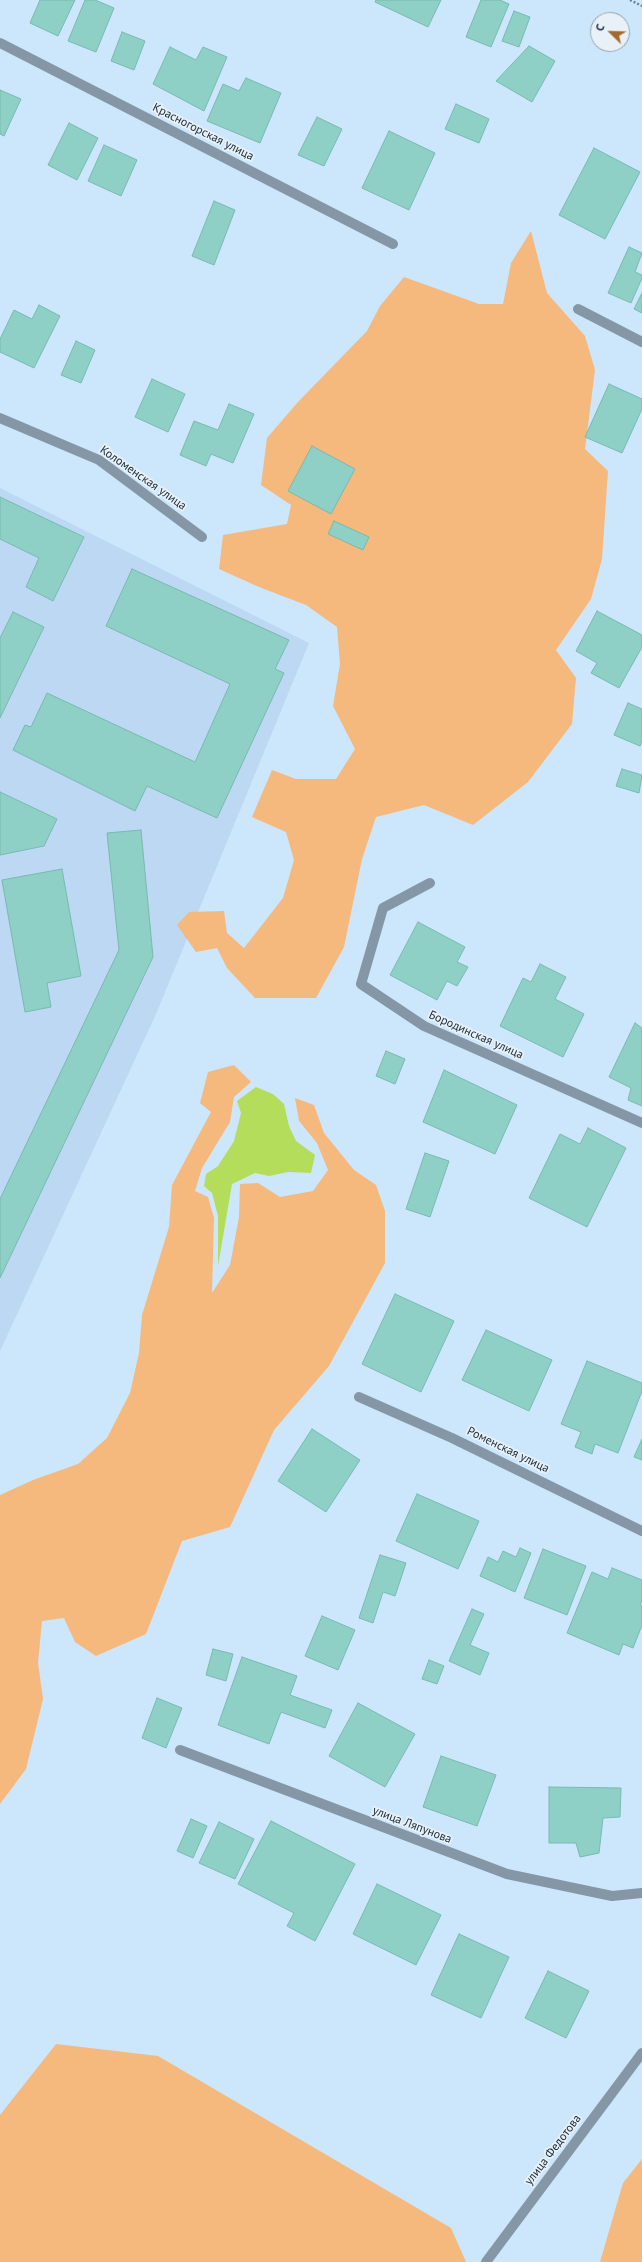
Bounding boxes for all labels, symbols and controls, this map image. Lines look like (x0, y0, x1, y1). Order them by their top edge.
north arrow (590, 12, 630, 52)
text: С (592, 22, 608, 33)
street label: Красногорская улица (150, 100, 256, 164)
street label: Коломенская улица (97, 443, 189, 513)
street label: Бородинская улица (427, 1008, 525, 1062)
street label: Роменская улица (465, 1424, 551, 1476)
street label: улица Ляпунова (370, 1803, 454, 1847)
street label: улица Федотова (522, 2112, 584, 2188)

